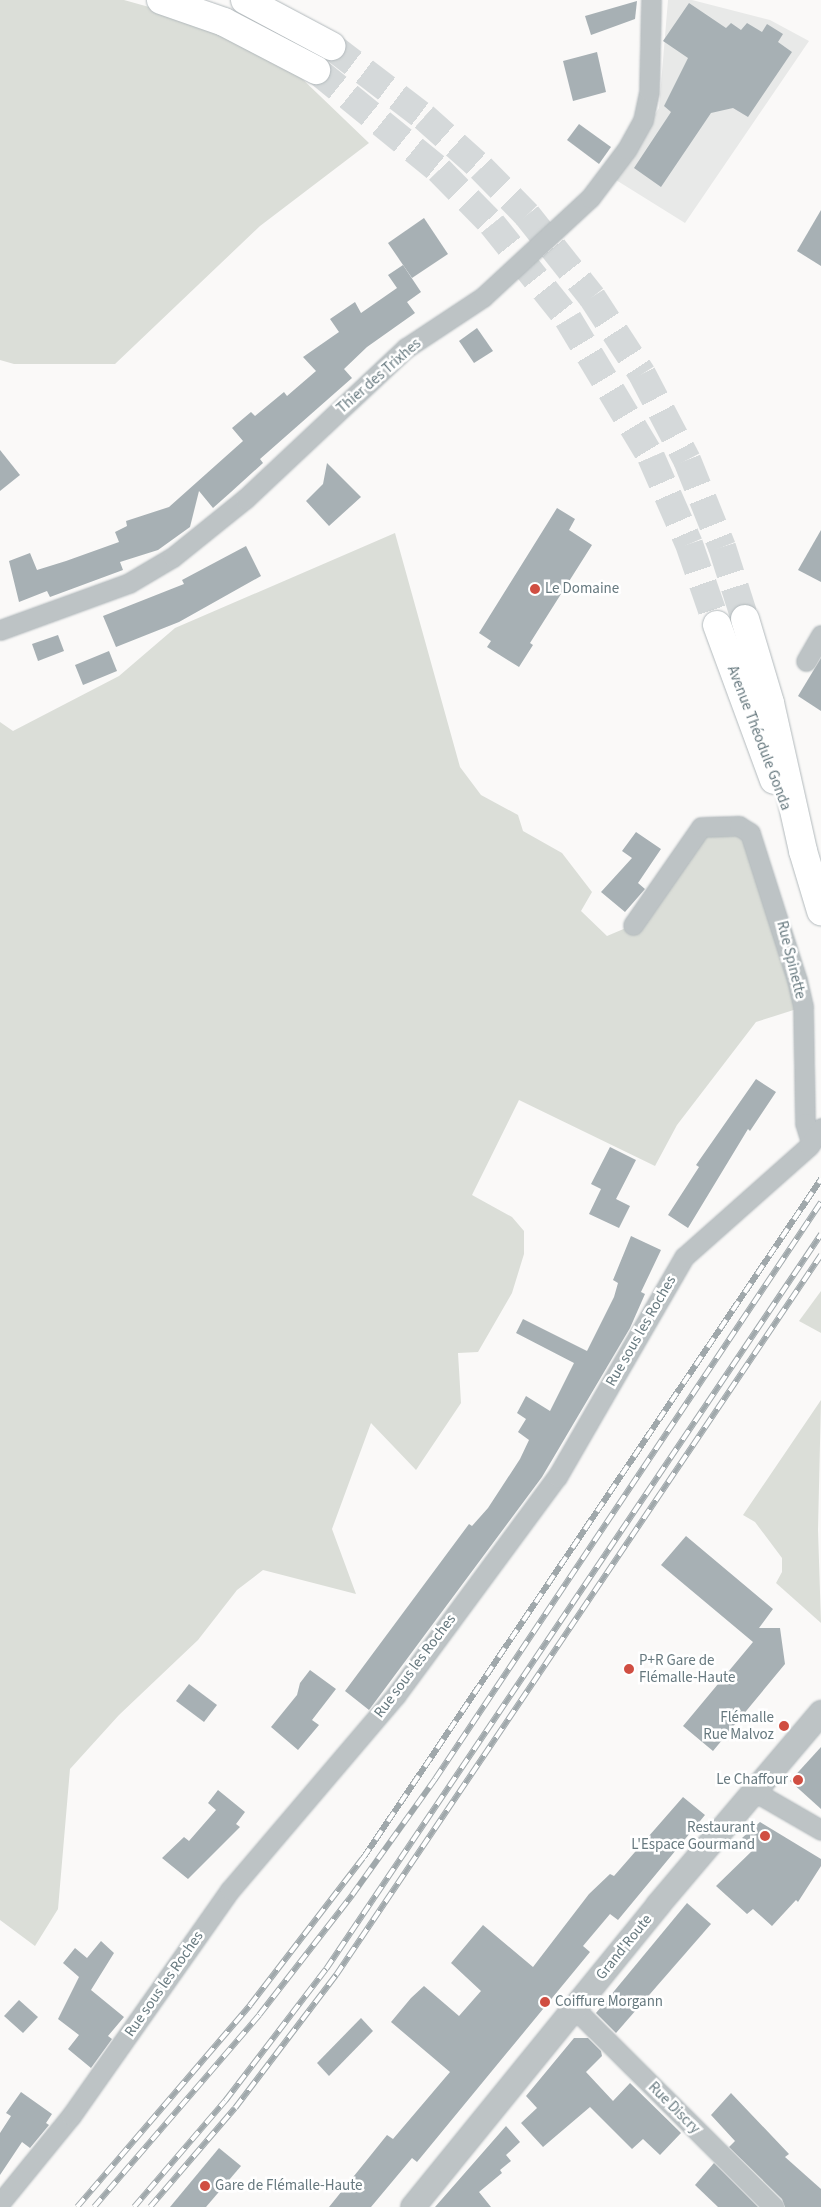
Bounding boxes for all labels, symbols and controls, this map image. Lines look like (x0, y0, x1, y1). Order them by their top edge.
street label: Thier des Trixhes (333, 335, 425, 417)
place label: Le Domaine (545, 580, 619, 598)
marker: Le Domaine (529, 583, 541, 595)
street label: Avenue Théodule Gonda (723, 663, 795, 813)
street label: Rue Spinette (773, 919, 809, 1001)
street label: Rue sous les Roches (602, 1272, 680, 1390)
street label: Rue sous les Roches (370, 1611, 460, 1721)
place label: P+R Gare de Flémalle-Haute (639, 1651, 735, 1686)
marker: P+R Gare de Flémalle-Haute (623, 1663, 635, 1675)
place label: Flémalle Rue Malvoz (703, 1708, 774, 1743)
marker: Flémalle Rue Malvoz (778, 1720, 790, 1732)
place label: Le Chaffour (716, 1771, 788, 1789)
marker: Le Chaffour (792, 1774, 804, 1786)
place label: Restaurant L'Espace Gourmand (631, 1818, 755, 1853)
marker: Restaurant L'Espace Gourmand (759, 1830, 771, 1842)
street label: Grand'Route (592, 1911, 656, 1983)
street label: Rue sous les Roches (121, 1928, 207, 2040)
place label: Coiffure Morgann (555, 1993, 663, 2011)
marker: Coiffure Morgann (539, 1996, 551, 2008)
street label: Rue Discry (644, 2078, 704, 2138)
place label: Gare de Flémalle-Haute (215, 2177, 362, 2195)
marker: Gare de Flémalle-Haute (199, 2180, 211, 2192)

